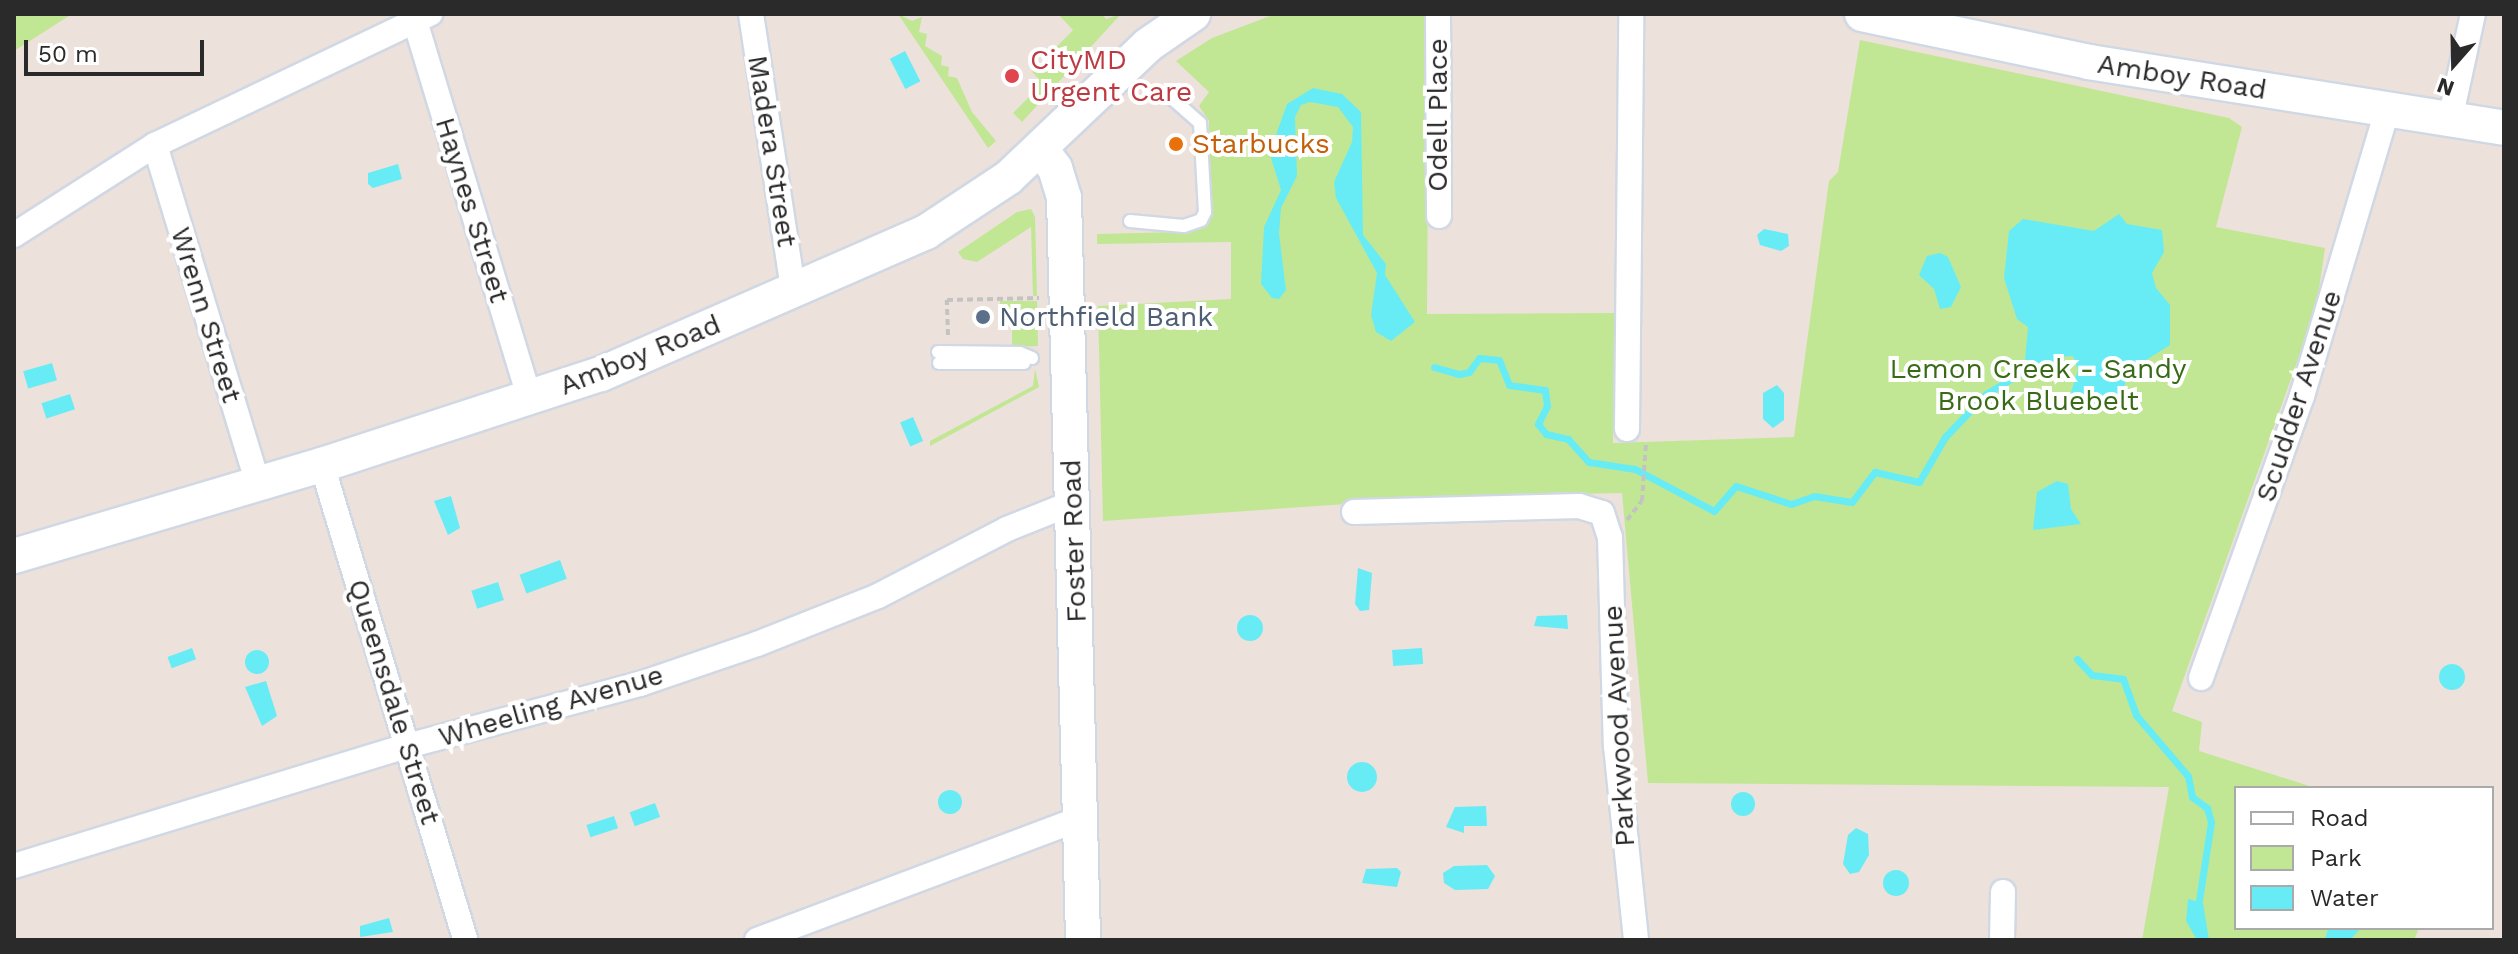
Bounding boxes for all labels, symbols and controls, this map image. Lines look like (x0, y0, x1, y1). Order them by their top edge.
scale bar (28, 24, 208, 74)
north arrow (2414, 24, 2494, 104)
street label: Odell Place (1421, 38, 1455, 192)
text: 50 m (38, 40, 98, 68)
place label: CityMD Urgent Care (1030, 43, 1192, 109)
street label: Amboy Road (2095, 47, 2269, 107)
street label: Madera Street (740, 53, 804, 249)
marker: CityMD Urgent Care (1001, 65, 1023, 87)
text: N (2434, 72, 2458, 102)
street label: Haynes Street (428, 113, 516, 307)
place label: Starbucks (1192, 127, 1330, 161)
marker: Starbucks (1167, 135, 1185, 153)
street label: Wrenn Street (163, 223, 249, 407)
street label: Scudder Avenue (2249, 285, 2349, 507)
place label: Northfield Bank (999, 300, 1213, 334)
street label: Amboy Road (554, 307, 726, 403)
marker: Northfield Bank (974, 308, 992, 326)
park label: Lemon Creek - Sandy Brook Bluebelt (1889, 352, 2187, 418)
street label: Foster Road (1054, 458, 1094, 624)
street label: Queensdale Street (341, 575, 447, 829)
street label: Parkwood Avenue (1596, 604, 1642, 848)
street label: Wheeling Avenue (434, 658, 668, 754)
legend (2234, 786, 2494, 930)
text: Road (2310, 804, 2369, 832)
text: Park (2310, 844, 2362, 872)
text: Water (2310, 884, 2379, 912)

